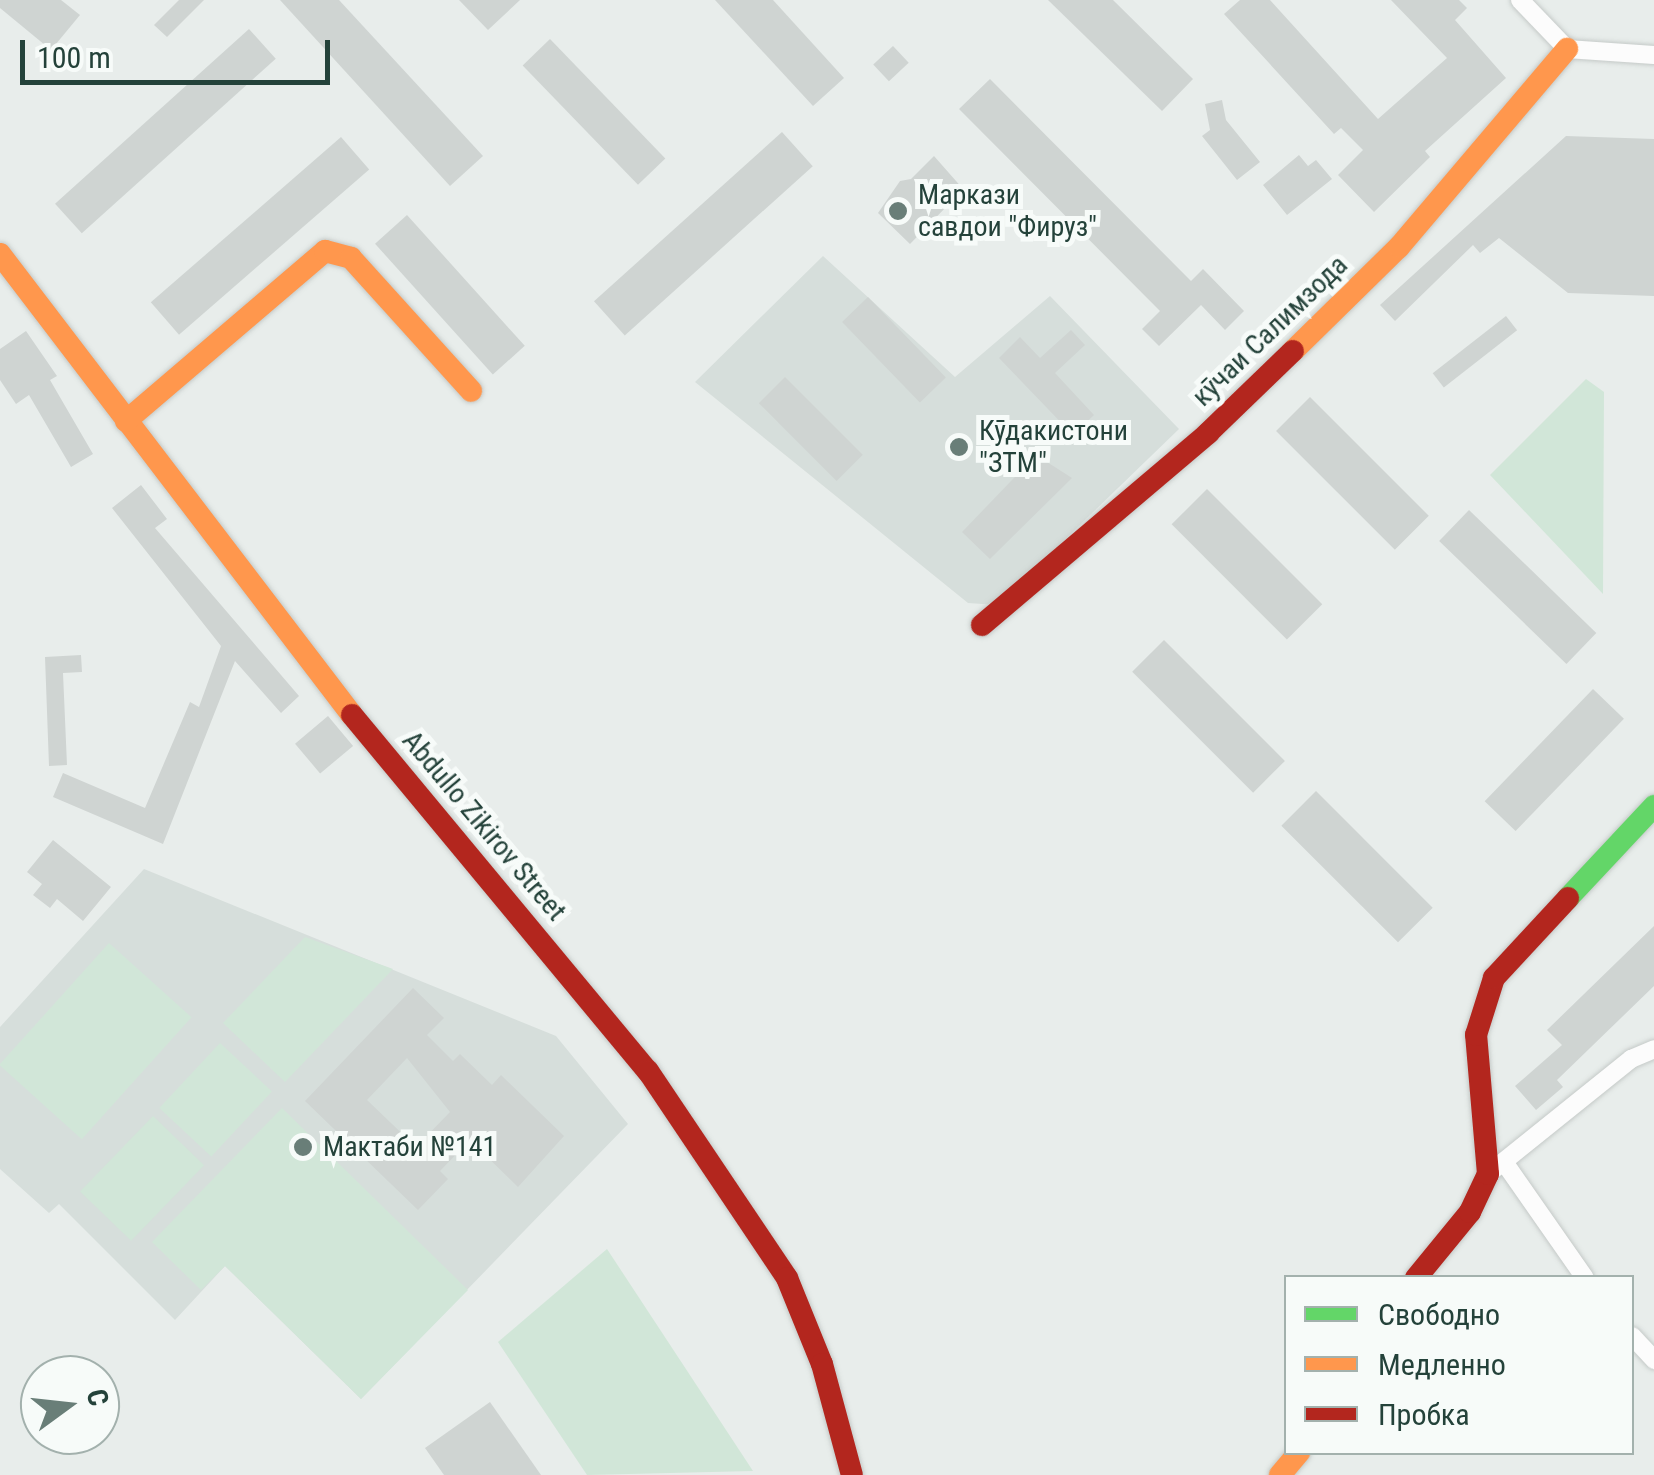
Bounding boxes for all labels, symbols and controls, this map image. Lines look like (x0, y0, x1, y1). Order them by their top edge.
scale bar (25, 20, 335, 82)
text: 100 m (37, 40, 111, 75)
place label: Маркази савдои "Фируз" (918, 178, 1097, 244)
marker: Маркази савдои "Фируз" (887, 200, 909, 222)
street label: кӯчаи Салимзода (1185, 249, 1355, 413)
place label: Кӯдакистони "ЗТМ" (979, 414, 1128, 480)
marker: Кӯдакистони "ЗТМ" (948, 436, 970, 458)
street label: Abdullo Zikirov Street (395, 724, 573, 928)
place label: Мактаби №141 (323, 1130, 496, 1164)
marker: Мактаби №141 (292, 1136, 314, 1158)
legend (1284, 1275, 1634, 1455)
text: Свободно (1378, 1297, 1500, 1332)
text: Медленно (1378, 1347, 1506, 1382)
north arrow (20, 1355, 120, 1455)
text: С (80, 1386, 116, 1410)
text: Пробка (1378, 1397, 1470, 1432)

